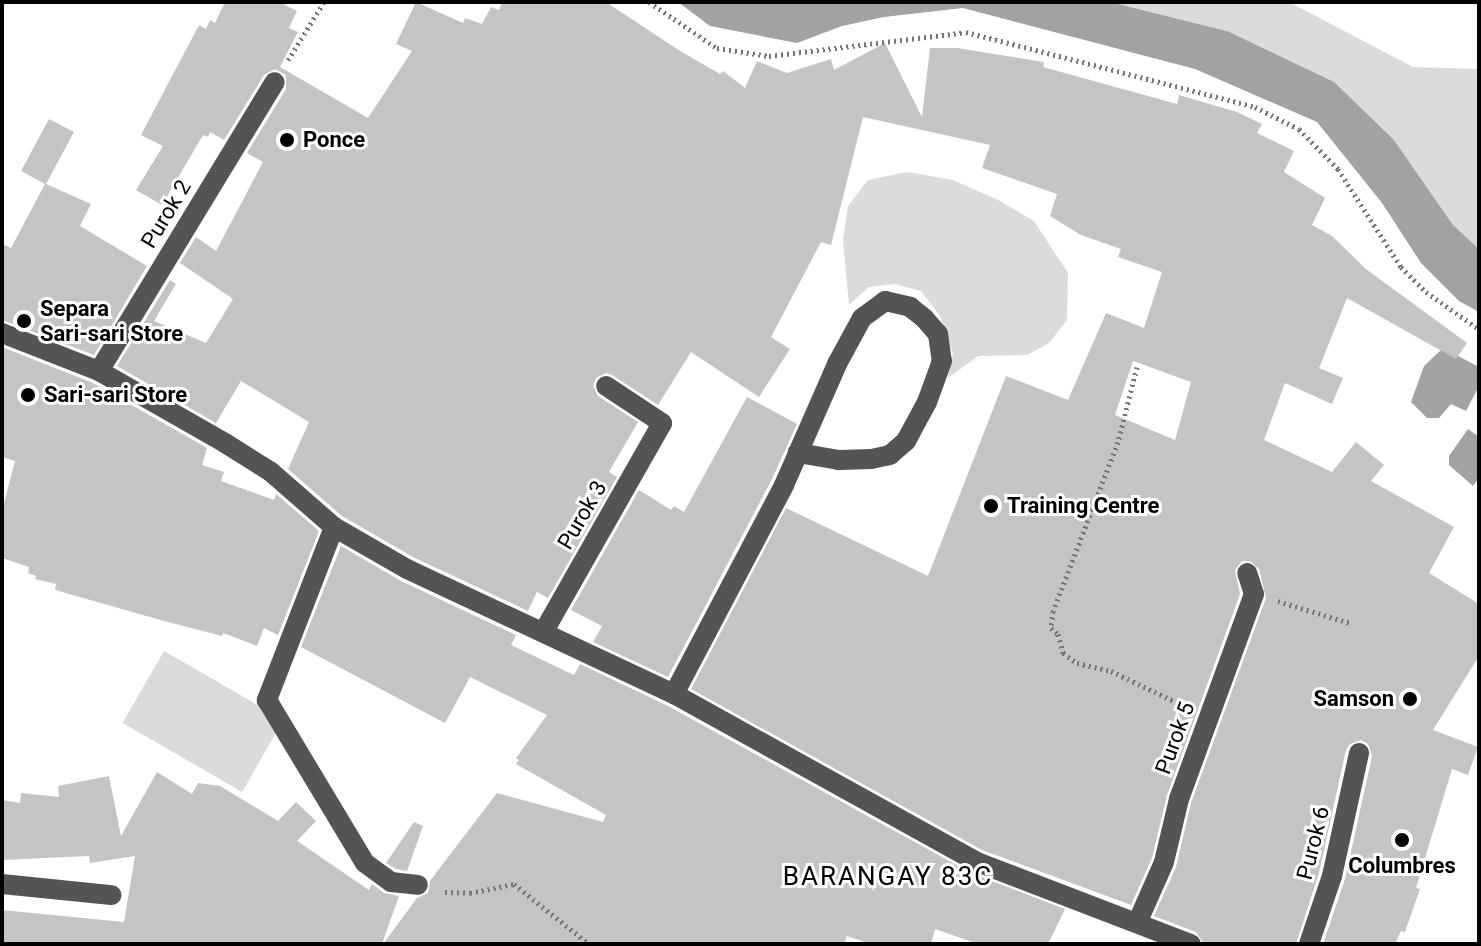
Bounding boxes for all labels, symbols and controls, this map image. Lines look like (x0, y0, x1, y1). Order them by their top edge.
place label: Ponce (303, 127, 365, 153)
marker: Ponce (278, 131, 296, 149)
street label: Purok 2 (135, 175, 197, 253)
place label: Separa Sari-sari Store (40, 295, 183, 346)
marker: Separa Sari-sari Store (15, 312, 33, 330)
place label: Sari-sari Store (44, 382, 187, 408)
marker: Sari-sari Store (19, 386, 37, 404)
street label: Purok 3 (552, 476, 612, 554)
place label: Training Centre (1007, 493, 1160, 519)
marker: Training Centre (982, 497, 1000, 515)
place label: Samson (1314, 686, 1394, 712)
marker: Samson (1401, 690, 1419, 708)
street label: Purok 5 (1150, 698, 1200, 778)
street label: Purok 6 (1291, 804, 1335, 882)
marker: Columbres (1393, 831, 1411, 849)
place label: Columbres (1348, 853, 1456, 879)
district label: BARANGAY 83C (783, 861, 993, 893)

